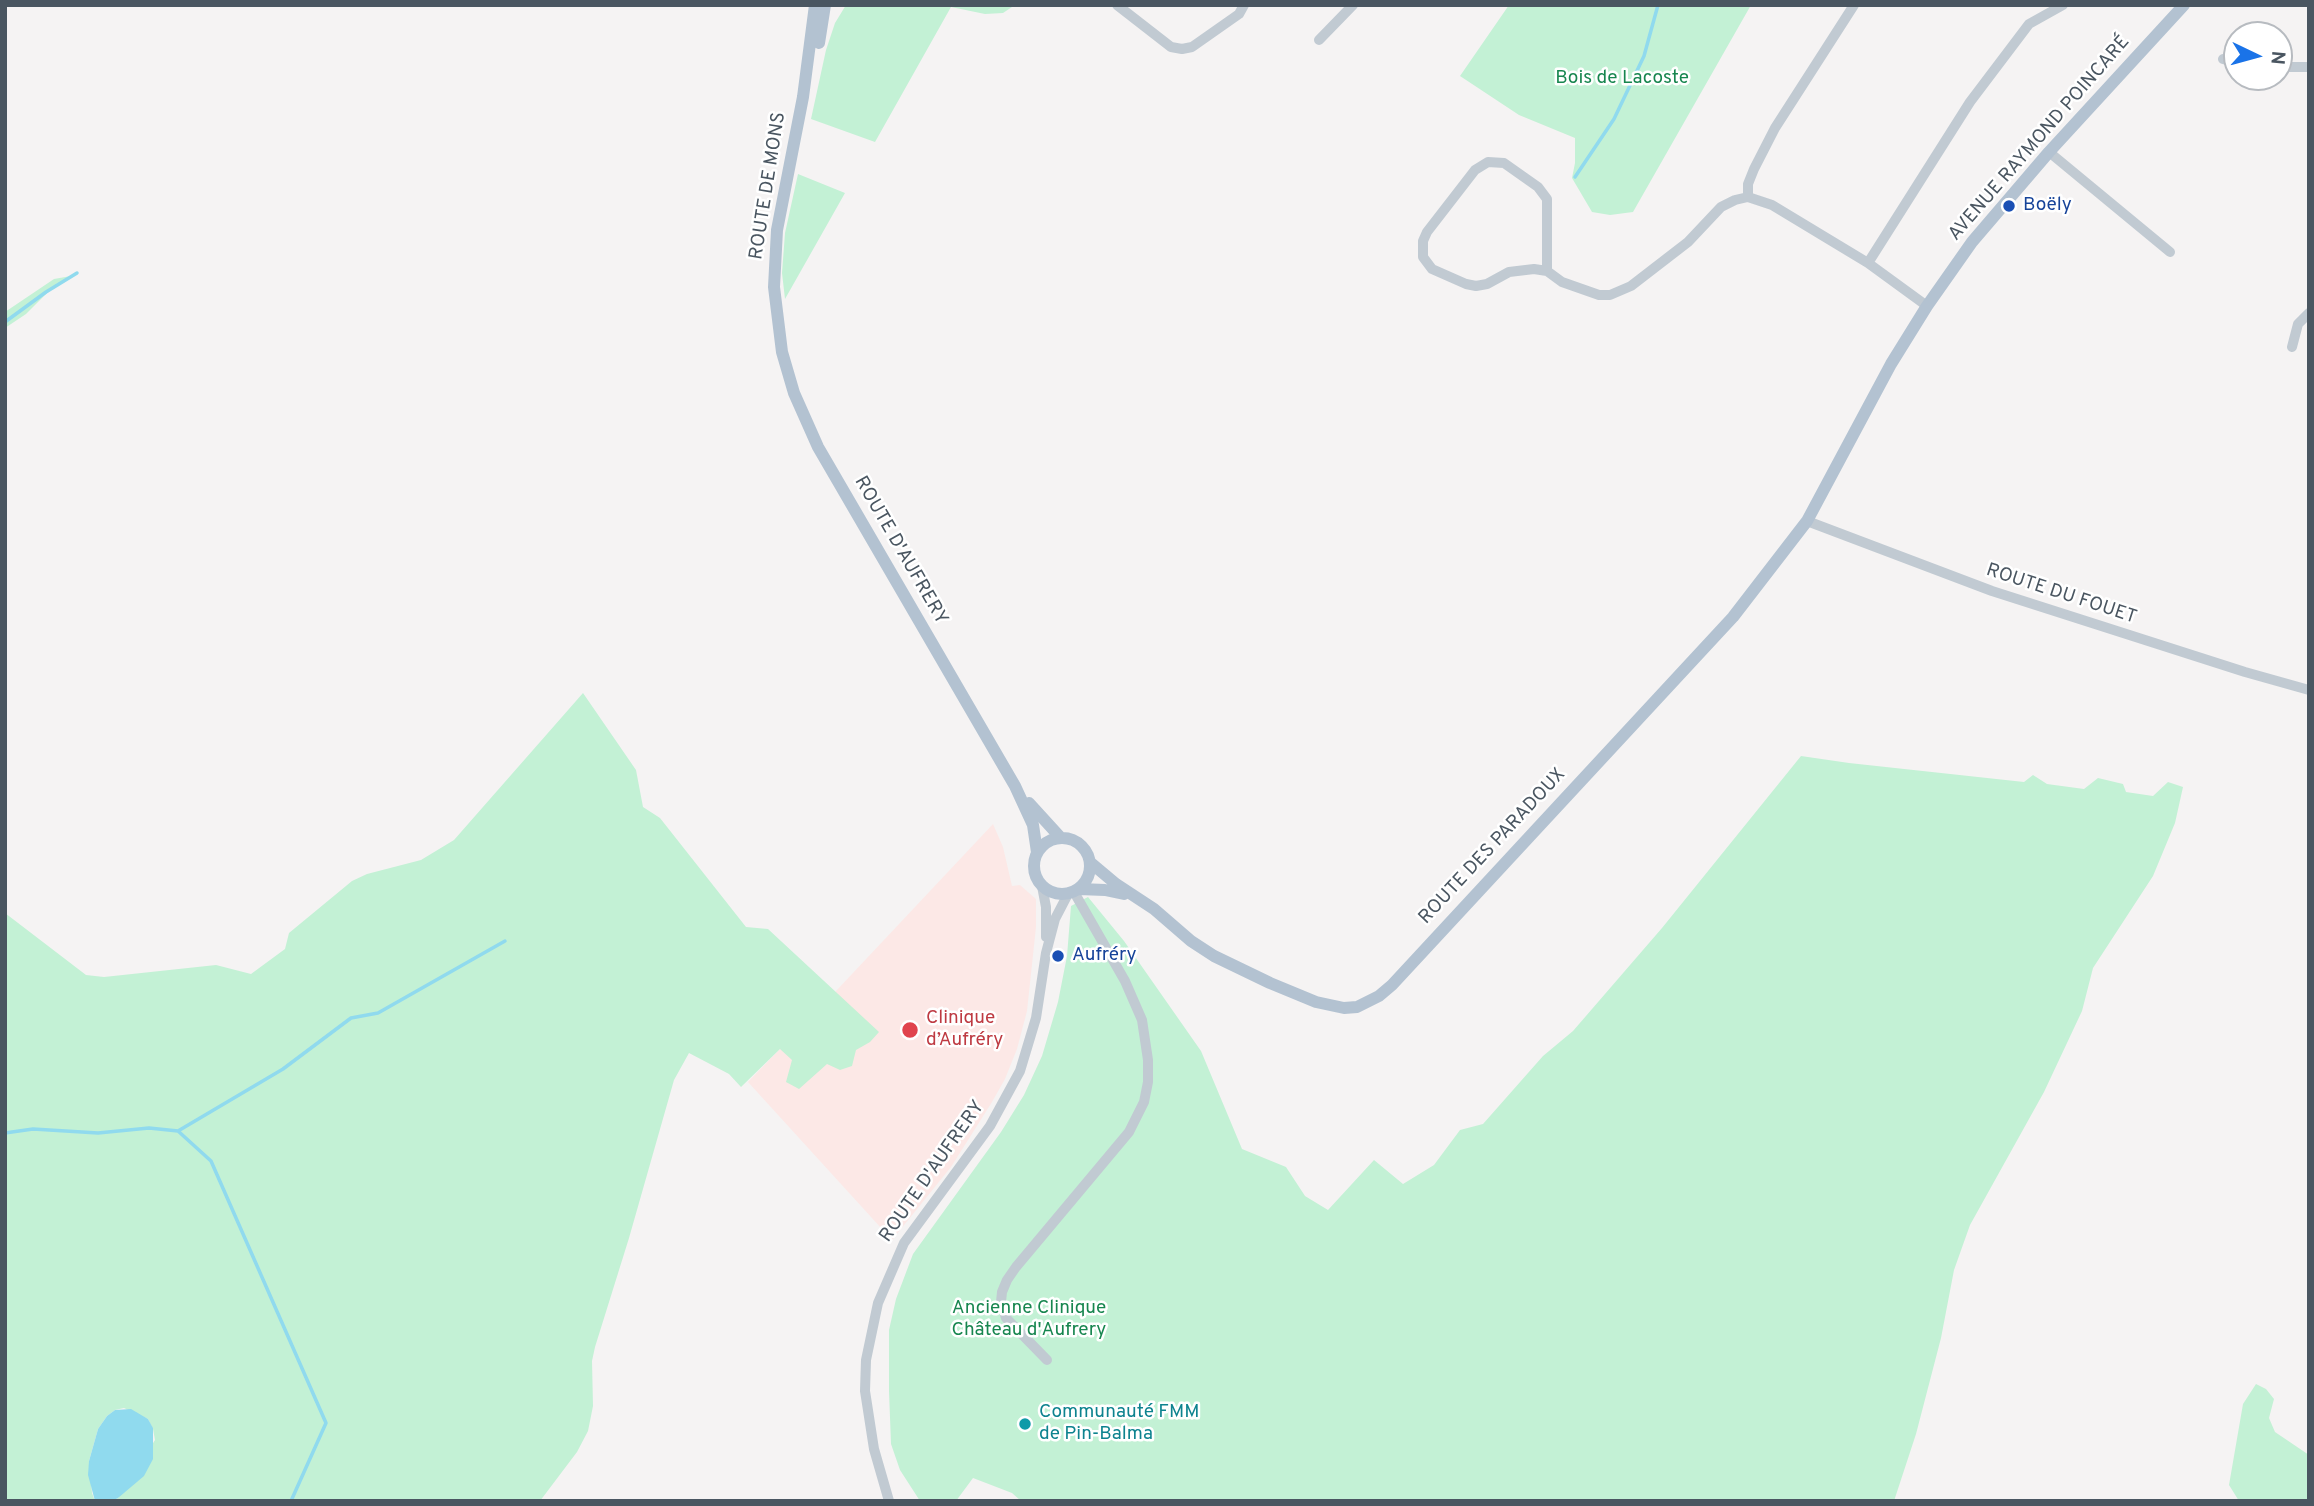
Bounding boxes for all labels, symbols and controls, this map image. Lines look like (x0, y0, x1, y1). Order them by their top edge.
north arrow (2223, 21, 2293, 91)
street label: AVENUE RAYMOND POINCARÉ (1945, 32, 2135, 246)
text: N (2264, 50, 2289, 66)
park label: Bois de Lacoste (1555, 68, 1689, 90)
street label: ROUTE DE MONS (746, 111, 792, 261)
place label: Boëly (2023, 195, 2072, 217)
marker: Boëly (2001, 198, 2017, 214)
street label: ROUTE D'AUFRERY (848, 473, 952, 629)
street label: ROUTE DU FOUET (1983, 560, 2139, 630)
street label: ROUTE DES PARADOUX (1415, 764, 1571, 930)
place label: Aufréry (1072, 945, 1137, 967)
marker: Aufréry (1050, 948, 1066, 964)
place label: Clinique d’Aufréry (926, 1008, 1003, 1052)
marker: Clinique d’Aufréry (900, 1020, 920, 1040)
street label: ROUTE D'AUFRERY (876, 1097, 990, 1247)
park label: Ancienne Clinique Château d'Aufrery (952, 1298, 1106, 1342)
place label: Communauté FMM de Pin-Balma (1039, 1402, 1199, 1446)
marker: Communauté FMM de Pin-Balma (1017, 1416, 1033, 1432)

